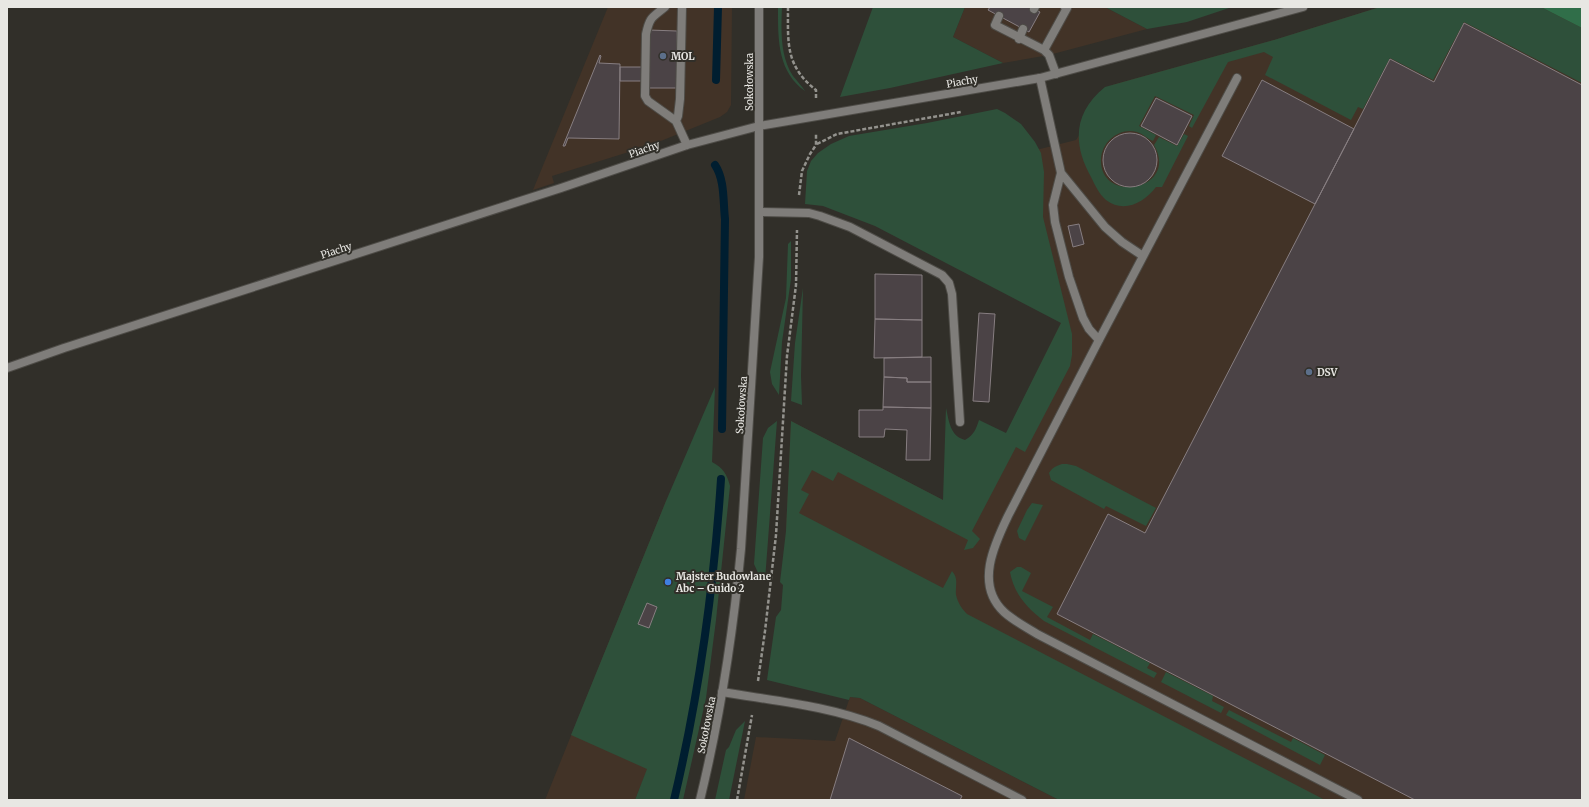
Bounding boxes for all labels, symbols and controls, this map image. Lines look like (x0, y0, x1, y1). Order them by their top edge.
place label: MOL (671, 50, 695, 63)
marker: MOL (658, 51, 668, 61)
street label: Sokołowska (743, 52, 756, 111)
street label: Piachy (945, 72, 979, 91)
street label: Piachy (627, 138, 662, 161)
street label: Piachy (319, 239, 354, 262)
place label: DSV (1317, 366, 1339, 379)
marker: DSV (1304, 367, 1314, 377)
street label: Sokołowska (733, 375, 750, 434)
place label: Majster Budowlane Abc – Guido 2 (675, 570, 772, 595)
marker: Majster Budowlane Abc – Guido 2 (663, 577, 673, 587)
street label: Sokołowska (695, 695, 719, 755)

